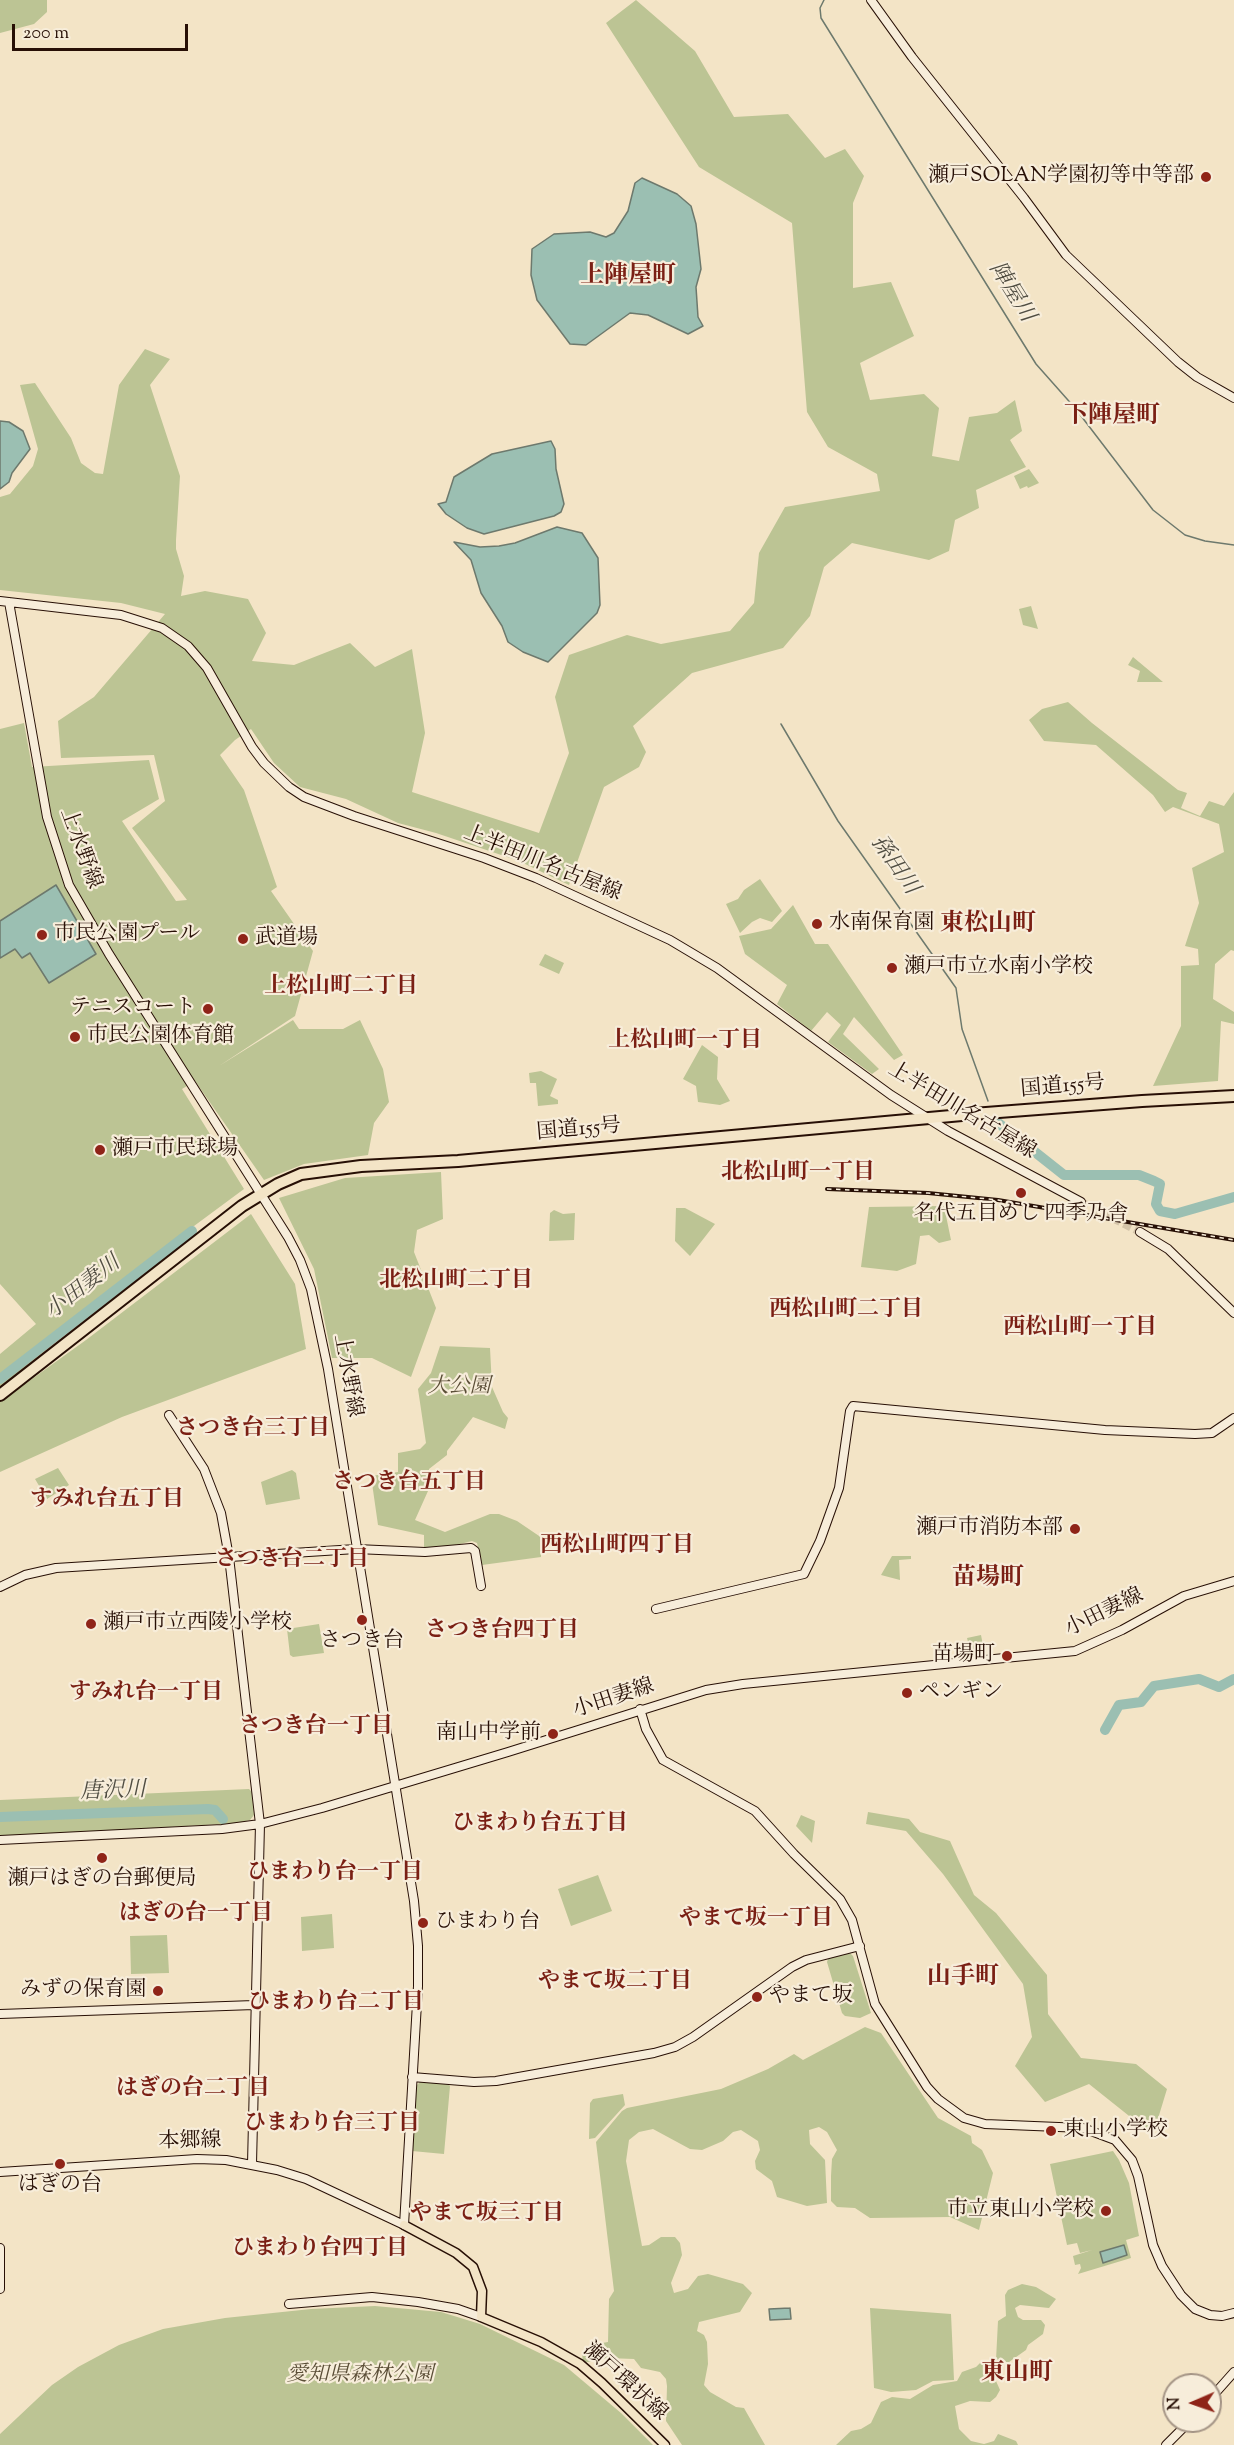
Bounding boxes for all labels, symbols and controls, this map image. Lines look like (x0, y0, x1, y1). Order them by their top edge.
scale bar (15, 12, 190, 50)
text: 200 m (23, 21, 69, 47)
place label: 瀬戸SOLAN学園初等中等部 (928, 164, 1194, 190)
marker: 瀬戸SOLAN学園初等中等部 (1199, 170, 1213, 184)
water label: 陣屋川 (981, 258, 1039, 328)
district label: 上陣屋町 (580, 264, 676, 292)
district label: 下陣屋町 (1064, 404, 1160, 432)
street label: 上水野線 (53, 805, 105, 893)
street label: 上半田川名古屋線 (459, 822, 625, 908)
water label: 孫田川 (863, 831, 923, 901)
place label: 水南保育園 (829, 911, 934, 937)
district label: 東松山町 (940, 912, 1036, 940)
marker: 水南保育園 (810, 917, 824, 931)
place label: 市民公園プール (54, 922, 200, 948)
place label: 武道場 (255, 926, 318, 952)
marker: 市民公園プール (35, 928, 49, 942)
marker: 武道場 (236, 932, 250, 946)
place label: 瀬戸市立水南小学校 (904, 955, 1093, 981)
marker: 瀬戸市立水南小学校 (885, 961, 899, 975)
district label: 上松山町二丁目 (264, 975, 418, 1001)
place label: テニスコート (70, 996, 196, 1022)
marker: テニスコート (201, 1002, 215, 1016)
place label: 市民公園体育館 (87, 1024, 234, 1050)
district label: 上松山町一丁目 (608, 1029, 762, 1055)
marker: 市民公園体育館 (68, 1030, 82, 1044)
street label: 上半田川名古屋線 (883, 1058, 1039, 1166)
street label: 国道155号 (1020, 1072, 1106, 1104)
street label: 国道155号 (536, 1115, 622, 1147)
place label: 瀬戸市民球場 (112, 1137, 238, 1163)
marker: 瀬戸市民球場 (93, 1143, 107, 1157)
district label: 北松山町一丁目 (721, 1161, 875, 1187)
marker: 名代五目めし 四季乃舎 (1014, 1186, 1028, 1200)
place label: 名代五目めし 四季乃舎 (914, 1202, 1128, 1228)
water label: 小田妻川 (41, 1252, 127, 1326)
district label: 北松山町二丁目 (379, 1269, 533, 1295)
district label: 西松山町二丁目 (769, 1298, 923, 1324)
district label: 西松山町一丁目 (1003, 1316, 1157, 1342)
street label: 上水野線 (326, 1332, 366, 1420)
park label: 大公園 (428, 1375, 490, 1401)
district label: さつき台三丁目 (176, 1417, 330, 1443)
district label: さつき台五丁目 (332, 1471, 486, 1497)
district label: すみれ台五丁目 (30, 1488, 184, 1514)
place label: 瀬戸市消防本部 (916, 1516, 1063, 1542)
marker: 瀬戸市消防本部 (1068, 1522, 1082, 1536)
district label: 西松山町四丁目 (540, 1534, 694, 1560)
district label: さつき台二丁目 (215, 1548, 369, 1574)
district label: 苗場町 (952, 1566, 1024, 1594)
street label: 小田妻線 (1062, 1584, 1148, 1644)
place label: 瀬戸市立西陵小学校 (103, 1611, 292, 1637)
marker: さつき台 (355, 1613, 369, 1627)
marker: 瀬戸市立西陵小学校 (84, 1617, 98, 1631)
district label: さつき台四丁目 (425, 1619, 579, 1645)
place label: さつき台 (320, 1629, 404, 1655)
place label: 苗場町 (932, 1643, 995, 1669)
marker: 苗場町 (1000, 1649, 1014, 1663)
street label: 小田妻線 (570, 1675, 658, 1725)
place label: ペンギン (919, 1680, 1003, 1706)
district label: すみれ台一丁目 (69, 1681, 223, 1707)
marker: ペンギン (900, 1686, 914, 1700)
district label: さつき台一丁目 (239, 1715, 393, 1741)
place label: 南山中学前 (436, 1721, 541, 1747)
marker: 南山中学前 (546, 1727, 560, 1741)
water label: 唐沢川 (80, 1779, 146, 1807)
district label: ひまわり台五丁目 (452, 1812, 628, 1838)
marker: 瀬戸はぎの台郵便局 (95, 1851, 109, 1865)
district label: ひまわり台一丁目 (247, 1861, 423, 1887)
place label: 瀬戸はぎの台郵便局 (8, 1867, 196, 1893)
district label: はぎの台一丁目 (119, 1902, 273, 1928)
district label: やまて坂一丁目 (679, 1907, 833, 1933)
place label: ひまわり台 (435, 1910, 540, 1936)
marker: ひまわり台 (416, 1916, 430, 1930)
district label: 山手町 (927, 1965, 999, 1993)
district label: やまて坂二丁目 (538, 1970, 692, 1996)
place label: みずの保育園 (20, 1978, 146, 2004)
marker: みずの保育園 (151, 1984, 165, 1998)
place label: やまて坂 (769, 1984, 853, 2010)
marker: やまて坂 (750, 1990, 764, 2004)
district label: ひまわり台二丁目 (248, 1991, 424, 2017)
district label: はぎの台二丁目 (116, 2077, 270, 2103)
district label: ひまわり台三丁目 (244, 2112, 420, 2138)
place label: 東山小学校 (1063, 2118, 1168, 2144)
marker: 東山小学校 (1044, 2124, 1058, 2138)
street label: 本郷線 (158, 2130, 222, 2156)
marker: はぎの台 (53, 2157, 67, 2171)
place label: はぎの台 (18, 2173, 102, 2199)
place label: 市立東山小学校 (947, 2198, 1094, 2224)
district label: やまて坂三丁目 (410, 2202, 564, 2228)
marker: 市立東山小学校 (1099, 2204, 1113, 2218)
district label: ひまわり台四丁目 (232, 2237, 408, 2263)
street label: 瀬戸環状線 (577, 2339, 671, 2427)
district label: 東山町 (981, 2361, 1053, 2389)
park label: 愛知県森林公園 (287, 2363, 433, 2389)
north arrow (1162, 2373, 1222, 2433)
text: N (1164, 2397, 1187, 2410)

